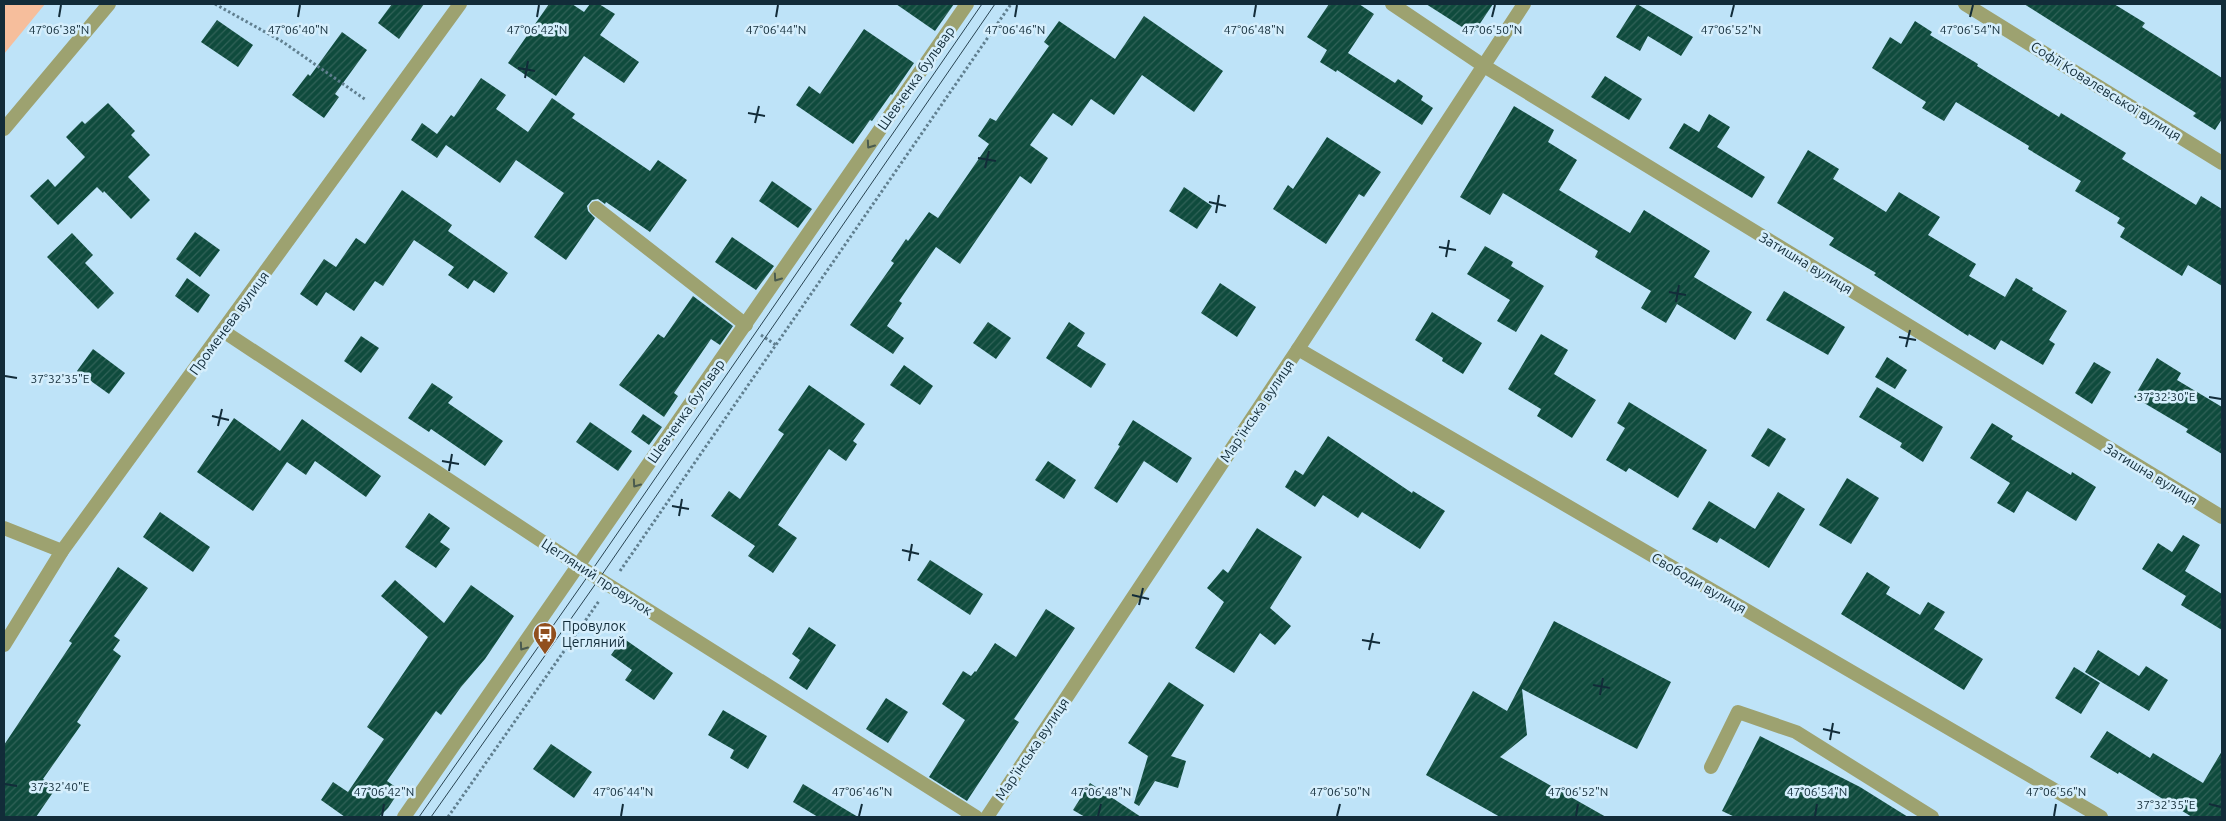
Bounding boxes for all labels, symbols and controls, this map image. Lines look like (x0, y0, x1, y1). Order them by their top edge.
text: 47°06'38"N (29, 23, 89, 36)
text: 47°06'40"N (268, 23, 328, 36)
text: 47°06'42"N (507, 23, 567, 36)
text: 47°06'44"N (746, 23, 806, 36)
street label: Шевченка бульвар (874, 23, 958, 133)
text: 47°06'46"N (985, 23, 1045, 36)
text: 47°06'48"N (1224, 23, 1284, 36)
text: 47°06'50"N (1462, 23, 1522, 36)
text: 47°06'52"N (1701, 23, 1761, 36)
text: 47°06'54"N (1940, 23, 2000, 36)
street label: Софії Ковалевської вулиця (2028, 38, 2184, 144)
one-way arrow (867, 139, 876, 149)
street label: Затишна вулиця (1757, 229, 1855, 297)
street label: Променева вулиця (186, 268, 272, 378)
one-way arrow (774, 273, 783, 282)
street label: Шевченка бульвар (644, 356, 728, 466)
street label: Мар'їнська вулиця (1217, 357, 1297, 465)
text: 37°32'35"E (31, 372, 90, 385)
text: 37°32'30"E (2137, 390, 2196, 403)
street label: Затишна вулиця (2102, 440, 2200, 508)
one-way arrow (633, 478, 642, 488)
street label: Цегляний провулок (539, 535, 655, 619)
street label: Свободи вулиця (1649, 549, 1749, 617)
place label: Провулок Цегляний (562, 618, 626, 650)
bus stop icon: Провулок Цегляний (532, 621, 558, 655)
one-way arrow (520, 641, 529, 650)
street label: Мар'їнська вулиця (992, 695, 1072, 803)
text: 37°32'40"E (31, 780, 90, 793)
text: 47°06'42"N (354, 785, 414, 798)
text: 47°06'44"N (593, 785, 653, 798)
text: 47°06'46"N (832, 785, 892, 798)
text: 47°06'48"N (1071, 785, 1131, 798)
text: 47°06'50"N (1310, 785, 1370, 798)
text: 47°06'52"N (1548, 785, 1608, 798)
text: 47°06'54"N (1787, 785, 1847, 798)
text: 47°06'56"N (2026, 785, 2086, 798)
text: 37°32'35"E (2137, 798, 2196, 811)

